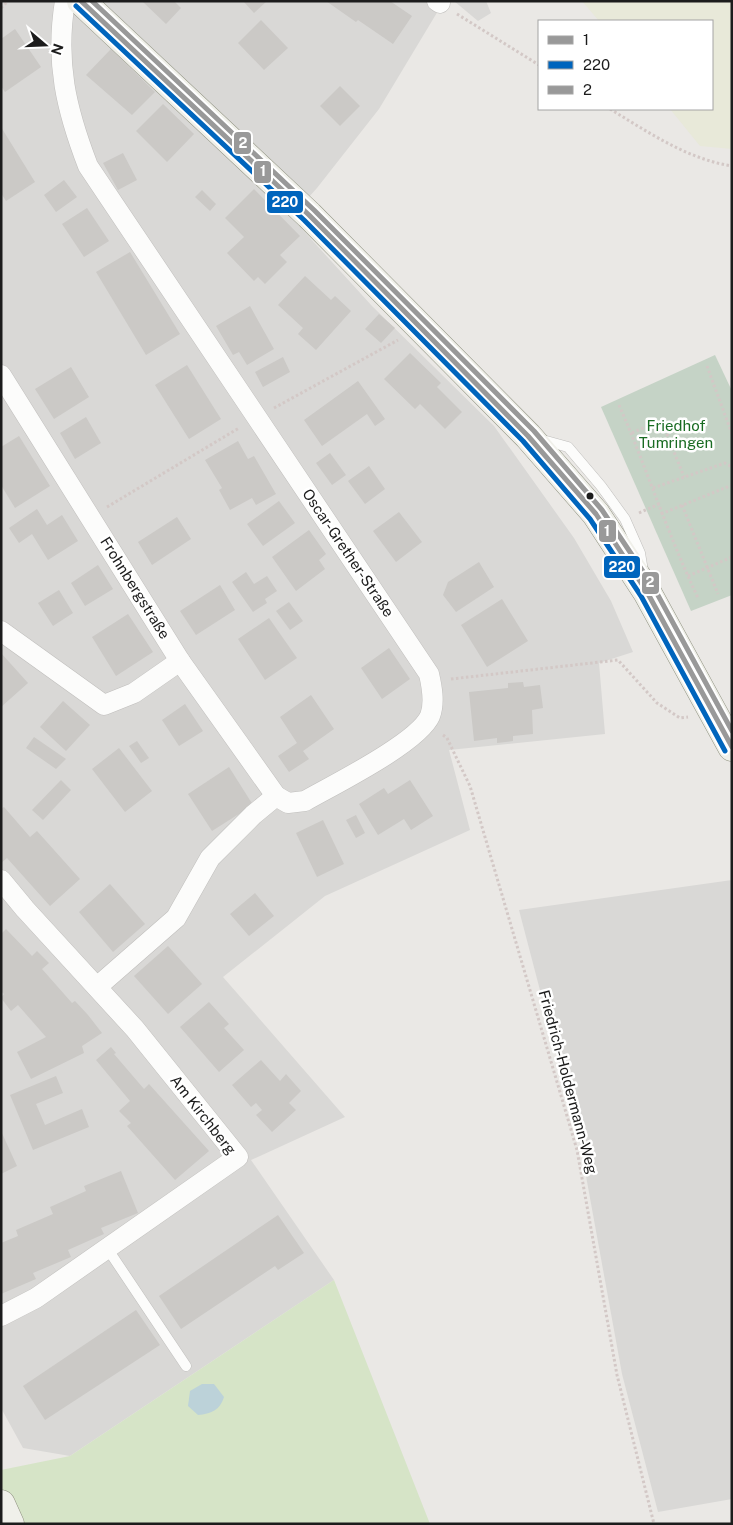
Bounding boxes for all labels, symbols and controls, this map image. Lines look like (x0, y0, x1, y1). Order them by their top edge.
north arrow (20, 20, 70, 70)
legend (538, 20, 713, 110)
text: 1 (583, 31, 589, 48)
text: N (48, 41, 67, 57)
text: 220 (583, 56, 610, 73)
text: 2 (583, 81, 592, 98)
line badge: 2 (233, 131, 252, 155)
text: 2 (239, 135, 248, 151)
line badge: 1 (253, 160, 272, 184)
text: 1 (260, 163, 266, 179)
line badge: 220 (266, 190, 304, 214)
text: 220 (272, 194, 298, 210)
park label: Friedhof Tumringen (639, 417, 713, 451)
street label: Oscar-Grether-Straße (299, 485, 398, 620)
unlabelled marker (585, 491, 595, 501)
line badge: 1 (598, 519, 617, 543)
text: 1 (604, 523, 610, 539)
street label: Frohnbergstraße (97, 534, 174, 642)
line badge: 220 (603, 555, 641, 579)
text: 220 (609, 559, 635, 575)
line badge: 2 (641, 571, 660, 595)
text: 2 (646, 574, 655, 590)
street label: Friedrich-Holdermann-Weg (536, 988, 601, 1176)
street label: Am Kirchberg (167, 1072, 240, 1158)

